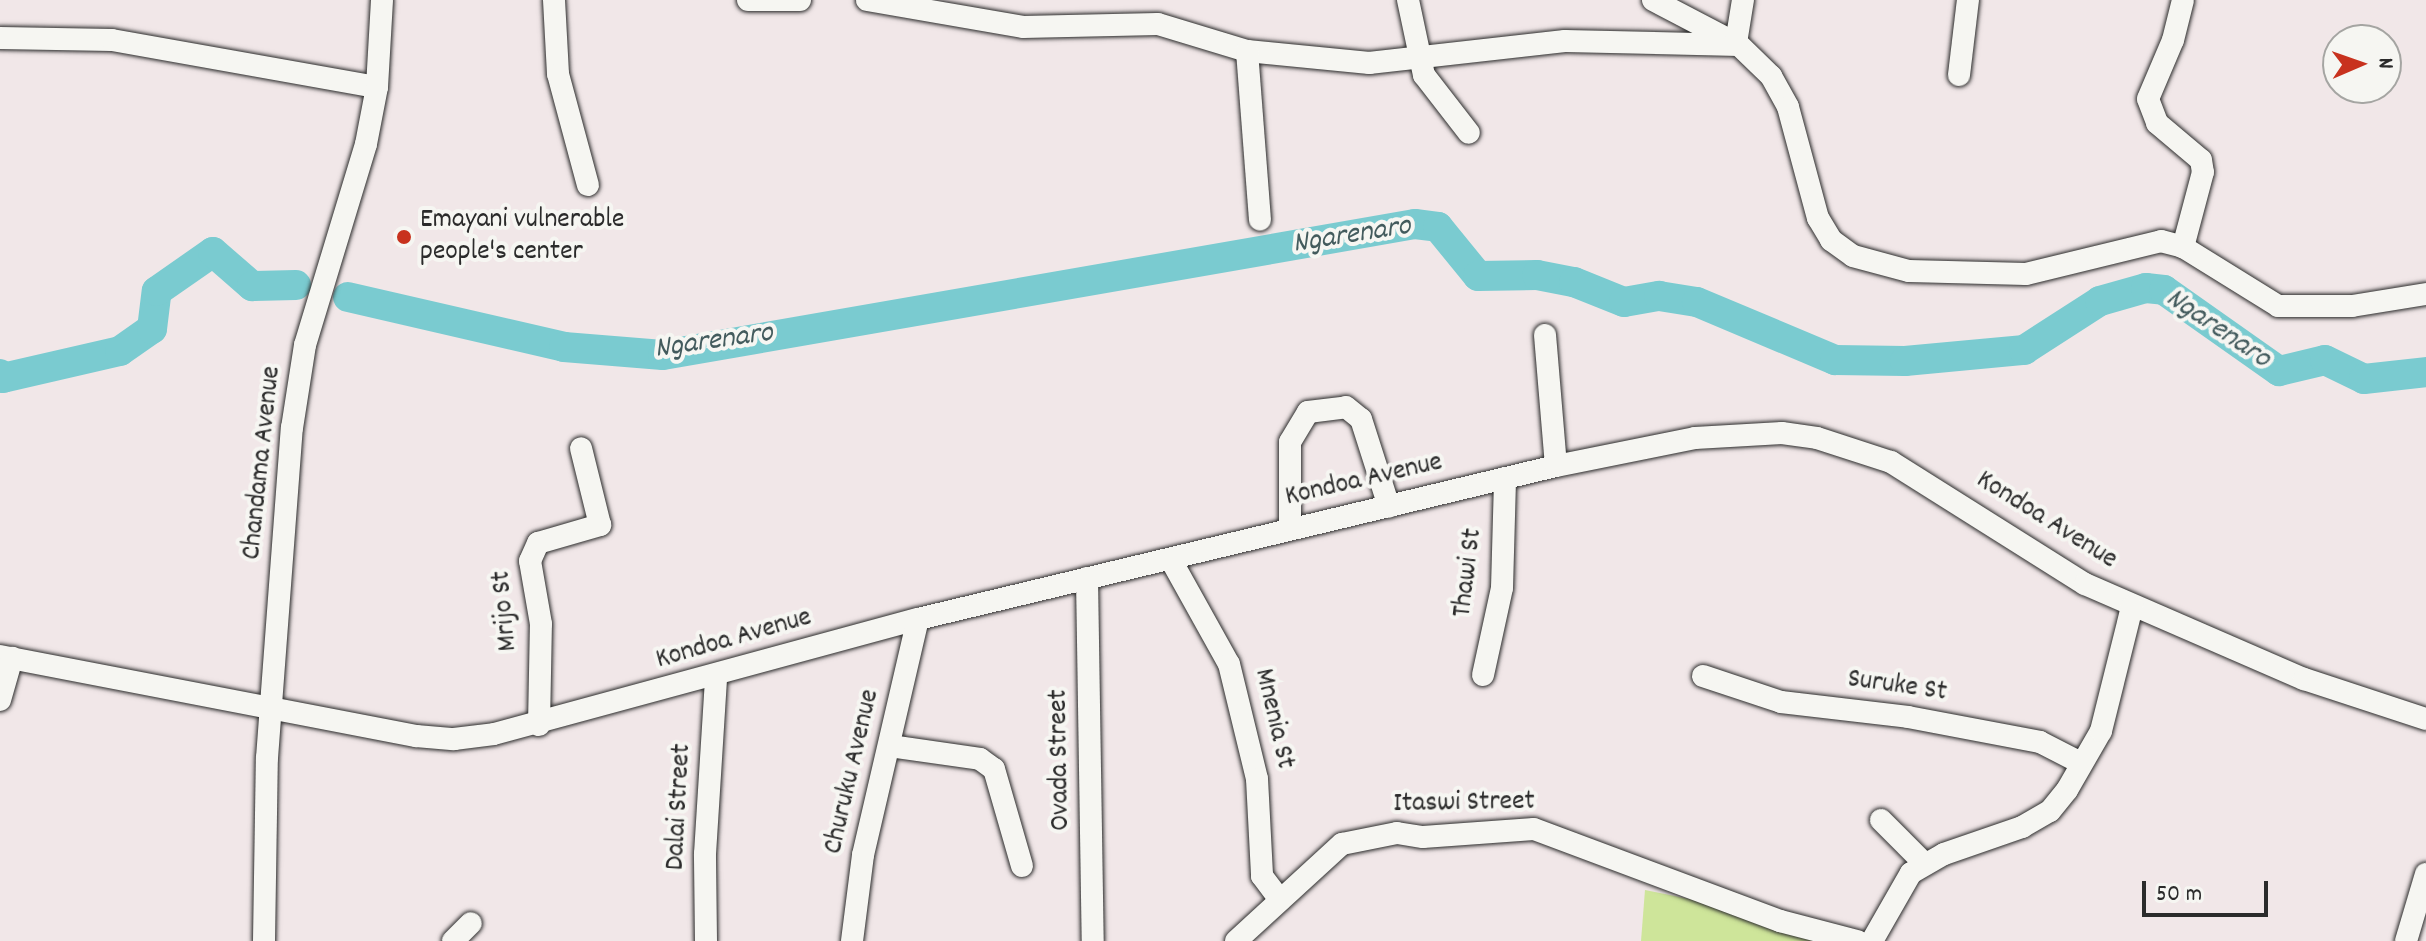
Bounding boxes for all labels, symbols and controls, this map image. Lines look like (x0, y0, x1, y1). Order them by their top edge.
north arrow (2322, 24, 2402, 104)
text: N (2369, 57, 2400, 69)
place label: Emayani vulnerable people's center (420, 204, 624, 270)
water label: Ngarenaro (1291, 210, 1413, 264)
marker: Emayani vulnerable people's center (395, 228, 413, 246)
water label: Ngarenaro (2158, 282, 2276, 378)
water label: Ngarenaro (653, 317, 775, 369)
street label: Chandama Avenue (236, 365, 290, 561)
street label: Kondoa Avenue (1282, 447, 1446, 515)
street label: Kondoa Avenue (1969, 464, 2123, 578)
street label: Thawi St (1447, 527, 1491, 619)
street label: Mrijo St (486, 569, 526, 653)
street label: Kondoa Avenue (652, 602, 816, 678)
street label: Suruke St (1845, 663, 1949, 711)
street label: Mnenia St (1245, 666, 1301, 772)
street label: Churuku Avenue (818, 686, 888, 858)
street label: Ovada Street (1043, 689, 1079, 831)
street label: Dalai Street (660, 743, 700, 871)
street label: Itaswi Street (1393, 786, 1535, 822)
scale bar (2146, 865, 2272, 915)
text: 50 m (2156, 878, 2202, 912)

